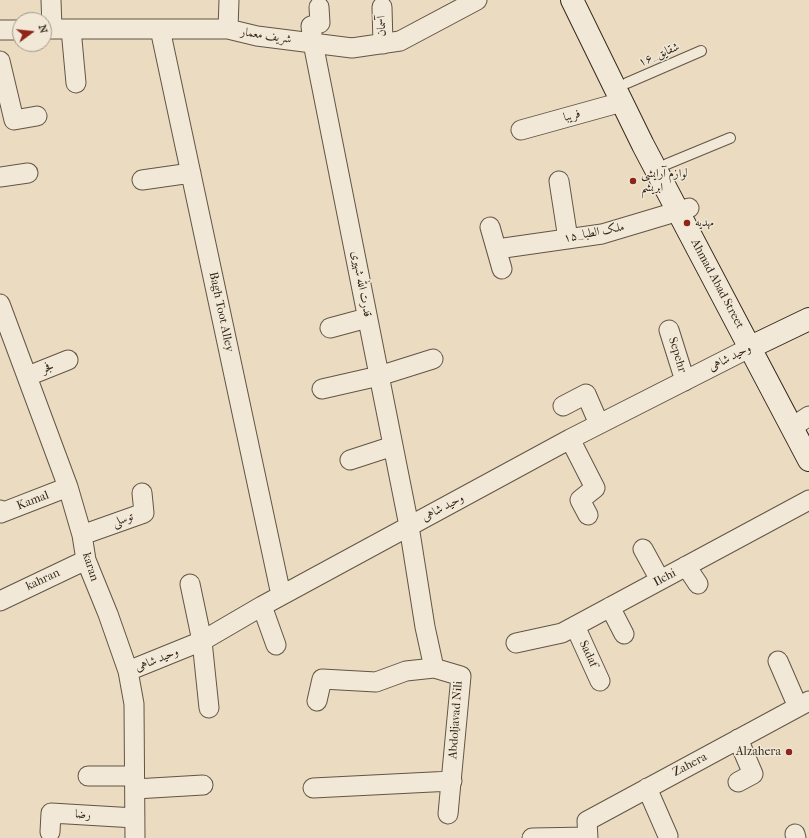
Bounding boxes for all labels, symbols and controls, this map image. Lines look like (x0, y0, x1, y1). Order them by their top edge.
north arrow (12, 12, 52, 52)
street label: آسمان (375, 16, 389, 36)
text: N (36, 23, 50, 35)
street label: شریف معمار (240, 25, 292, 47)
street label: ۱۶_شقایق (636, 40, 682, 70)
street label: فریبا (562, 107, 582, 125)
place label: لوازم آرایشی ابریشم (641, 167, 688, 195)
marker: لوازم آرایشی ابریشم (628, 176, 638, 186)
place label: مهدیه (695, 216, 714, 230)
marker: مهدیه (682, 218, 692, 228)
street label: ۱۵_ملک الطبا (562, 220, 626, 246)
street label: Ahmad Abad Street (687, 237, 747, 331)
street label: قدرت الله شهیری (348, 250, 374, 318)
street label: Bagh Toot Alley (205, 271, 237, 353)
street label: Sepehr (665, 336, 689, 374)
street label: وحید شاهی (706, 341, 754, 375)
street label: فجر (40, 359, 56, 377)
street label: Kamal (15, 488, 51, 514)
street label: وحید شاهی (419, 491, 467, 525)
street label: توسلی (111, 510, 135, 530)
street label: karan (79, 551, 101, 583)
street label: kahran (24, 566, 62, 594)
street label: Ilchi (651, 566, 679, 590)
street label: Sadaf (576, 638, 600, 670)
street label: وحید شاهی (133, 645, 181, 675)
street label: Abdoljavad Nili (446, 680, 466, 760)
place label: Alzahera (736, 745, 781, 759)
marker: Alzahera (784, 747, 794, 757)
street label: Zahera (670, 750, 710, 780)
street label: رضا (75, 807, 91, 823)

